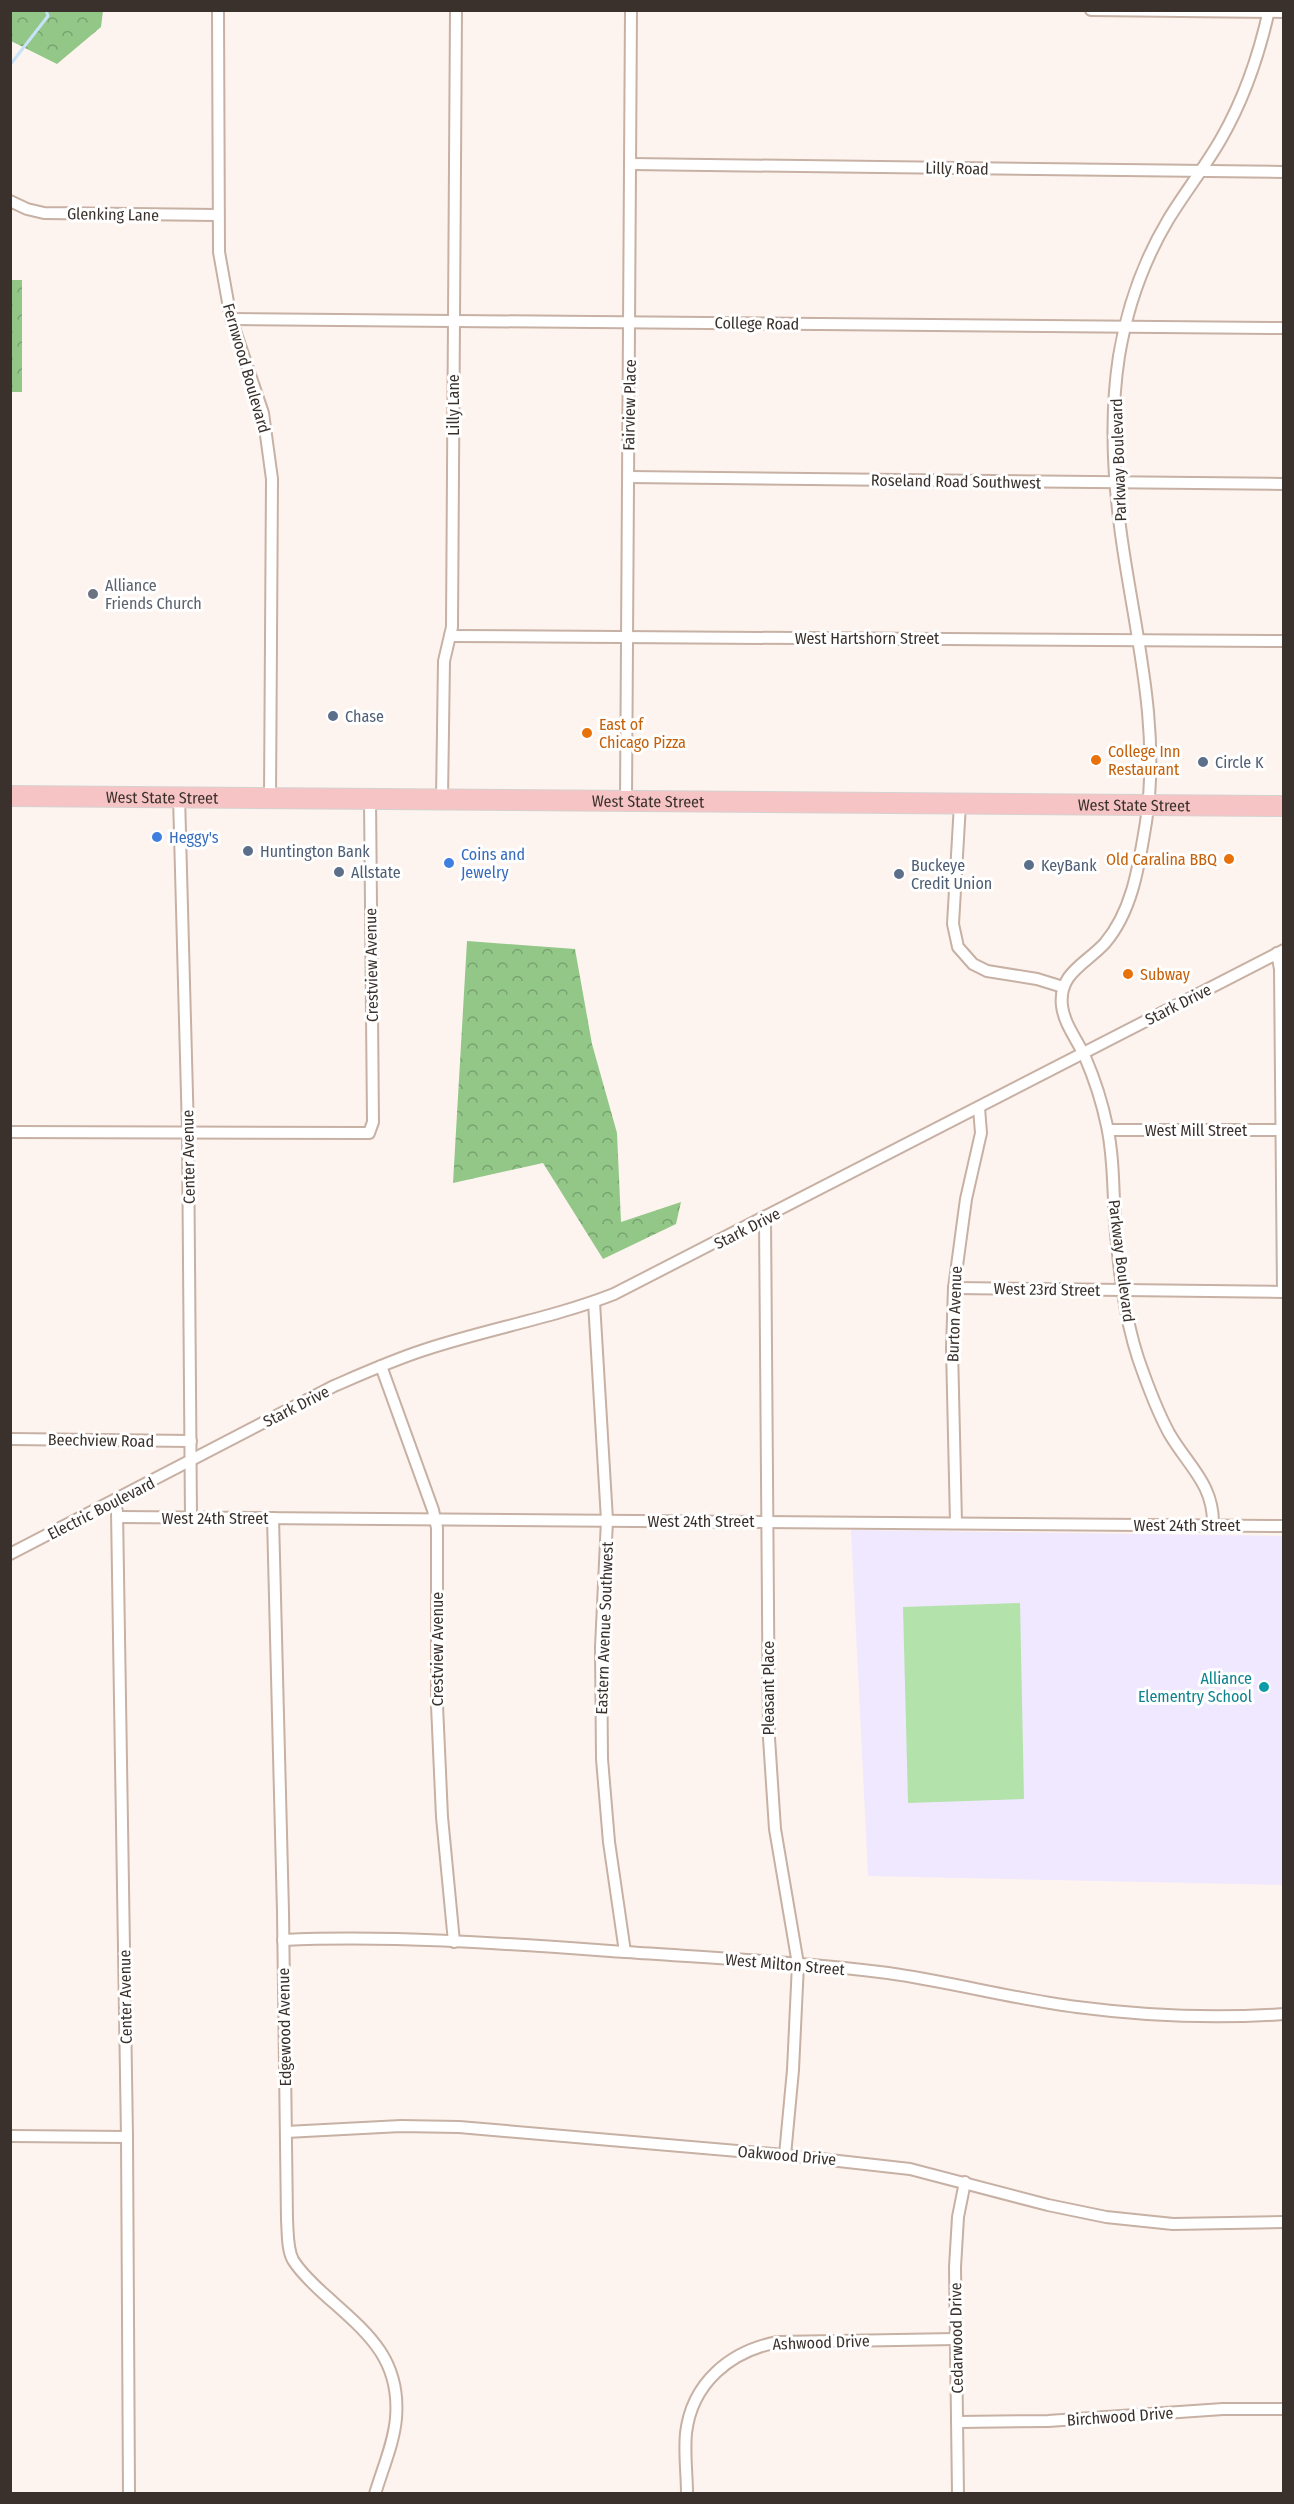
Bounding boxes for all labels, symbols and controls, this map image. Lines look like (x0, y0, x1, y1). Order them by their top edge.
street label: Lilly Road (925, 158, 989, 179)
street label: Glenking Lane (67, 204, 159, 225)
street label: Fernwood Boulevard (219, 301, 274, 435)
street label: College Road (715, 313, 799, 334)
street label: Fairview Place (619, 359, 640, 451)
street label: Lilly Lane (444, 374, 463, 436)
street label: Parkway Boulevard (1107, 398, 1130, 522)
street label: Roseland Road Southwest (871, 471, 1042, 492)
place label: Alliance Friends Church (105, 576, 202, 613)
marker: Alliance Friends Church (86, 587, 100, 601)
street label: West Hartshorn Street (795, 629, 940, 648)
place label: Chase (345, 707, 384, 726)
marker: Chase (326, 709, 340, 723)
place label: East of Chicago Pizza (599, 715, 686, 752)
marker: East of Chicago Pizza (580, 726, 594, 740)
place label: College Inn Restaurant (1108, 742, 1180, 779)
marker: College Inn Restaurant (1089, 753, 1103, 767)
place label: Circle K (1215, 753, 1264, 772)
marker: Circle K (1196, 755, 1210, 769)
street label: West State Street (106, 788, 219, 808)
street label: West State Street (592, 792, 705, 811)
street label: West State Street (1078, 795, 1191, 815)
place label: Heggy's (169, 828, 219, 847)
marker: Heggy's (150, 830, 164, 844)
place label: Huntington Bank (260, 842, 370, 861)
marker: Huntington Bank (241, 844, 255, 858)
place label: Coins and Jewelry (461, 845, 525, 882)
place label: Old Caralina BBQ (1106, 850, 1217, 869)
marker: Old Caralina BBQ (1222, 852, 1236, 866)
marker: Coins and Jewelry (442, 856, 456, 870)
place label: Buckeye Credit Union (911, 856, 992, 893)
place label: KeyBank (1041, 856, 1097, 875)
marker: KeyBank (1022, 858, 1036, 872)
place label: Allstate (351, 863, 401, 882)
marker: Allstate (332, 865, 346, 879)
marker: Buckeye Credit Union (892, 867, 906, 881)
street label: Crestview Avenue (361, 908, 382, 1022)
place label: Subway (1140, 965, 1191, 984)
marker: Subway (1121, 967, 1135, 981)
street label: Stark Drive (1142, 980, 1215, 1029)
street label: Center Avenue (178, 1110, 199, 1204)
street label: West Mill Street (1145, 1121, 1248, 1140)
street label: Parkway Boulevard (1105, 1199, 1138, 1323)
street label: Stark Drive (711, 1204, 784, 1253)
street label: Burton Avenue (943, 1265, 966, 1363)
street label: West 23rd Street (994, 1279, 1101, 1300)
street label: Stark Drive (260, 1382, 333, 1431)
street label: Beechview Road (48, 1430, 154, 1451)
street label: Electric Boulevard (44, 1473, 158, 1544)
street label: West 24th Street (162, 1509, 269, 1528)
street label: West 24th Street (648, 1512, 755, 1531)
street label: West 24th Street (1134, 1516, 1241, 1535)
street label: Eastern Avenue Southwest (592, 1540, 617, 1715)
street label: Crestview Avenue (428, 1592, 447, 1706)
street label: Pleasant Place (759, 1641, 778, 1735)
place label: Alliance Elementry School (1138, 1669, 1252, 1706)
marker: Alliance Elementry School (1257, 1680, 1271, 1694)
street label: Center Avenue (115, 1950, 136, 2044)
street label: West Milton Street (724, 1950, 846, 1979)
street label: Edgewood Avenue (274, 1967, 295, 2086)
street label: Oakwood Drive (737, 2142, 837, 2169)
street label: Cedarwood Drive (946, 2282, 967, 2394)
street label: Ashwood Drive (772, 2331, 870, 2354)
street label: Birchwood Drive (1066, 2403, 1174, 2430)

